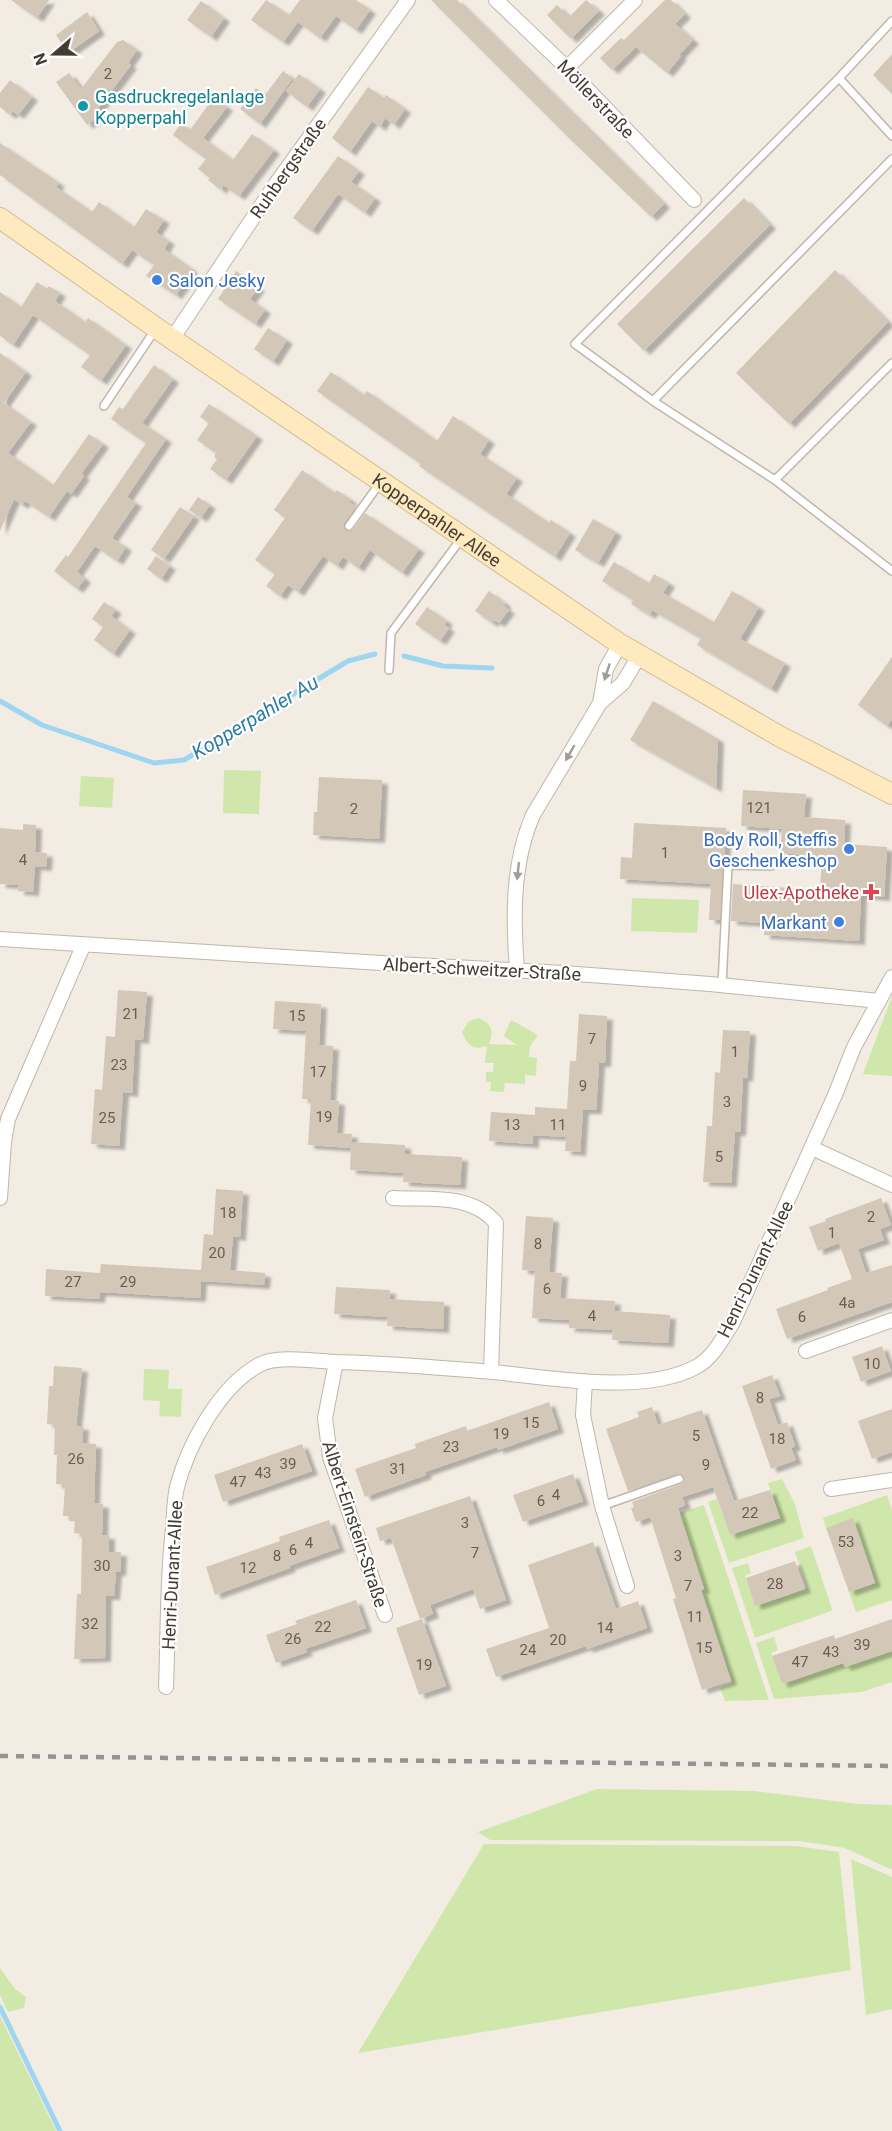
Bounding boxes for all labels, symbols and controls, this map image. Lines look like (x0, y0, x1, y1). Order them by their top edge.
north arrow (24, 24, 84, 84)
text: N (30, 50, 51, 68)
street label: Möllerstraße (553, 55, 639, 143)
house number: 2 (104, 65, 112, 83)
place label: Gasdruckregelanlage Kopperpahl (95, 86, 264, 128)
marker: Gasdruckregelanlage Kopperpahl (76, 99, 90, 113)
street label: Ruhbergstraße (246, 114, 330, 222)
place label: Salon Jesky (169, 270, 265, 291)
marker: Salon Jesky (150, 273, 164, 287)
street label: Kopperpahler Allee (369, 468, 505, 571)
one-way arrow (601, 663, 611, 681)
water label: Kopperpahler Au (187, 670, 323, 764)
one-way arrow (565, 745, 575, 762)
house number: 121 (746, 799, 772, 817)
house number: 2 (350, 800, 358, 818)
place label: Body Roll, Steffis Geschenkeshop (703, 829, 837, 871)
marker: Body Roll, Steffis Geschenkeshop (842, 842, 856, 856)
house number: 1 (661, 844, 669, 862)
house number: 4 (19, 851, 28, 869)
one-way arrow (513, 862, 523, 881)
place label: Ulex-Apotheke (744, 882, 859, 903)
marker: Ulex-Apotheke (864, 885, 878, 899)
place label: Markant (761, 912, 827, 933)
marker: Markant (832, 915, 846, 929)
street label: Albert-Schweitzer-Straße (382, 953, 582, 985)
house number: 21 (123, 1005, 139, 1023)
house number: 15 (289, 1007, 305, 1025)
house number: 7 (588, 1030, 596, 1048)
house number: 1 (731, 1043, 739, 1061)
house number: 23 (111, 1056, 127, 1074)
house number: 17 (310, 1063, 326, 1081)
house number: 9 (579, 1077, 587, 1095)
house number: 3 (723, 1093, 731, 1111)
house number: 19 (316, 1108, 332, 1126)
house number: 25 (99, 1109, 115, 1127)
house number: 13 (504, 1116, 520, 1134)
house number: 11 (550, 1116, 566, 1134)
house number: 5 (715, 1148, 723, 1166)
street label: Henri-Dunant-Allee (713, 1197, 797, 1341)
house number: 18 (220, 1204, 236, 1222)
house number: 2 (867, 1208, 875, 1226)
house number: 1 (828, 1224, 836, 1242)
house number: 8 (534, 1235, 542, 1253)
house number: 20 (209, 1244, 225, 1262)
house number: 27 (65, 1273, 81, 1291)
house number: 29 (120, 1273, 136, 1291)
house number: 6 (543, 1280, 551, 1298)
house number: 4a (839, 1294, 855, 1312)
house number: 4 (588, 1307, 597, 1325)
house number: 6 (798, 1308, 806, 1326)
house number: 10 (864, 1355, 880, 1373)
house number: 8 (756, 1389, 764, 1407)
house number: 15 (523, 1414, 539, 1432)
house number: 19 (493, 1425, 509, 1443)
house number: 5 (692, 1427, 700, 1445)
house number: 18 (769, 1430, 785, 1448)
street label: Albert-Einstein-Straße (318, 1438, 392, 1610)
house number: 23 (443, 1438, 459, 1456)
house number: 26 (68, 1450, 84, 1468)
house number: 39 (280, 1455, 296, 1473)
house number: 9 (702, 1456, 710, 1474)
house number: 31 (390, 1460, 406, 1478)
house number: 43 (255, 1464, 271, 1482)
house number: 47 (230, 1473, 246, 1491)
house number: 4 (552, 1486, 561, 1504)
house number: 6 (537, 1492, 545, 1510)
street label: Henri-Dunant-Allee (158, 1500, 186, 1650)
house number: 22 (742, 1504, 758, 1522)
house number: 3 (461, 1514, 469, 1532)
house number: 53 (838, 1533, 854, 1551)
house number: 4 (305, 1534, 314, 1552)
house number: 6 (289, 1541, 297, 1559)
house number: 7 (471, 1544, 479, 1562)
house number: 8 (273, 1547, 281, 1565)
house number: 3 (674, 1547, 682, 1565)
house number: 30 (94, 1557, 110, 1575)
house number: 12 (240, 1559, 256, 1577)
house number: 28 (767, 1575, 783, 1593)
house number: 7 (684, 1577, 692, 1595)
house number: 11 (687, 1608, 703, 1626)
house number: 32 (82, 1615, 98, 1633)
house number: 22 (315, 1618, 331, 1636)
house number: 14 (597, 1619, 614, 1637)
house number: 26 (285, 1630, 301, 1648)
house number: 20 (550, 1631, 566, 1649)
house number: 39 (854, 1636, 870, 1654)
house number: 15 (696, 1639, 712, 1657)
house number: 24 (520, 1641, 537, 1659)
house number: 43 (823, 1643, 839, 1661)
house number: 47 (792, 1653, 808, 1671)
house number: 19 (416, 1656, 432, 1674)

